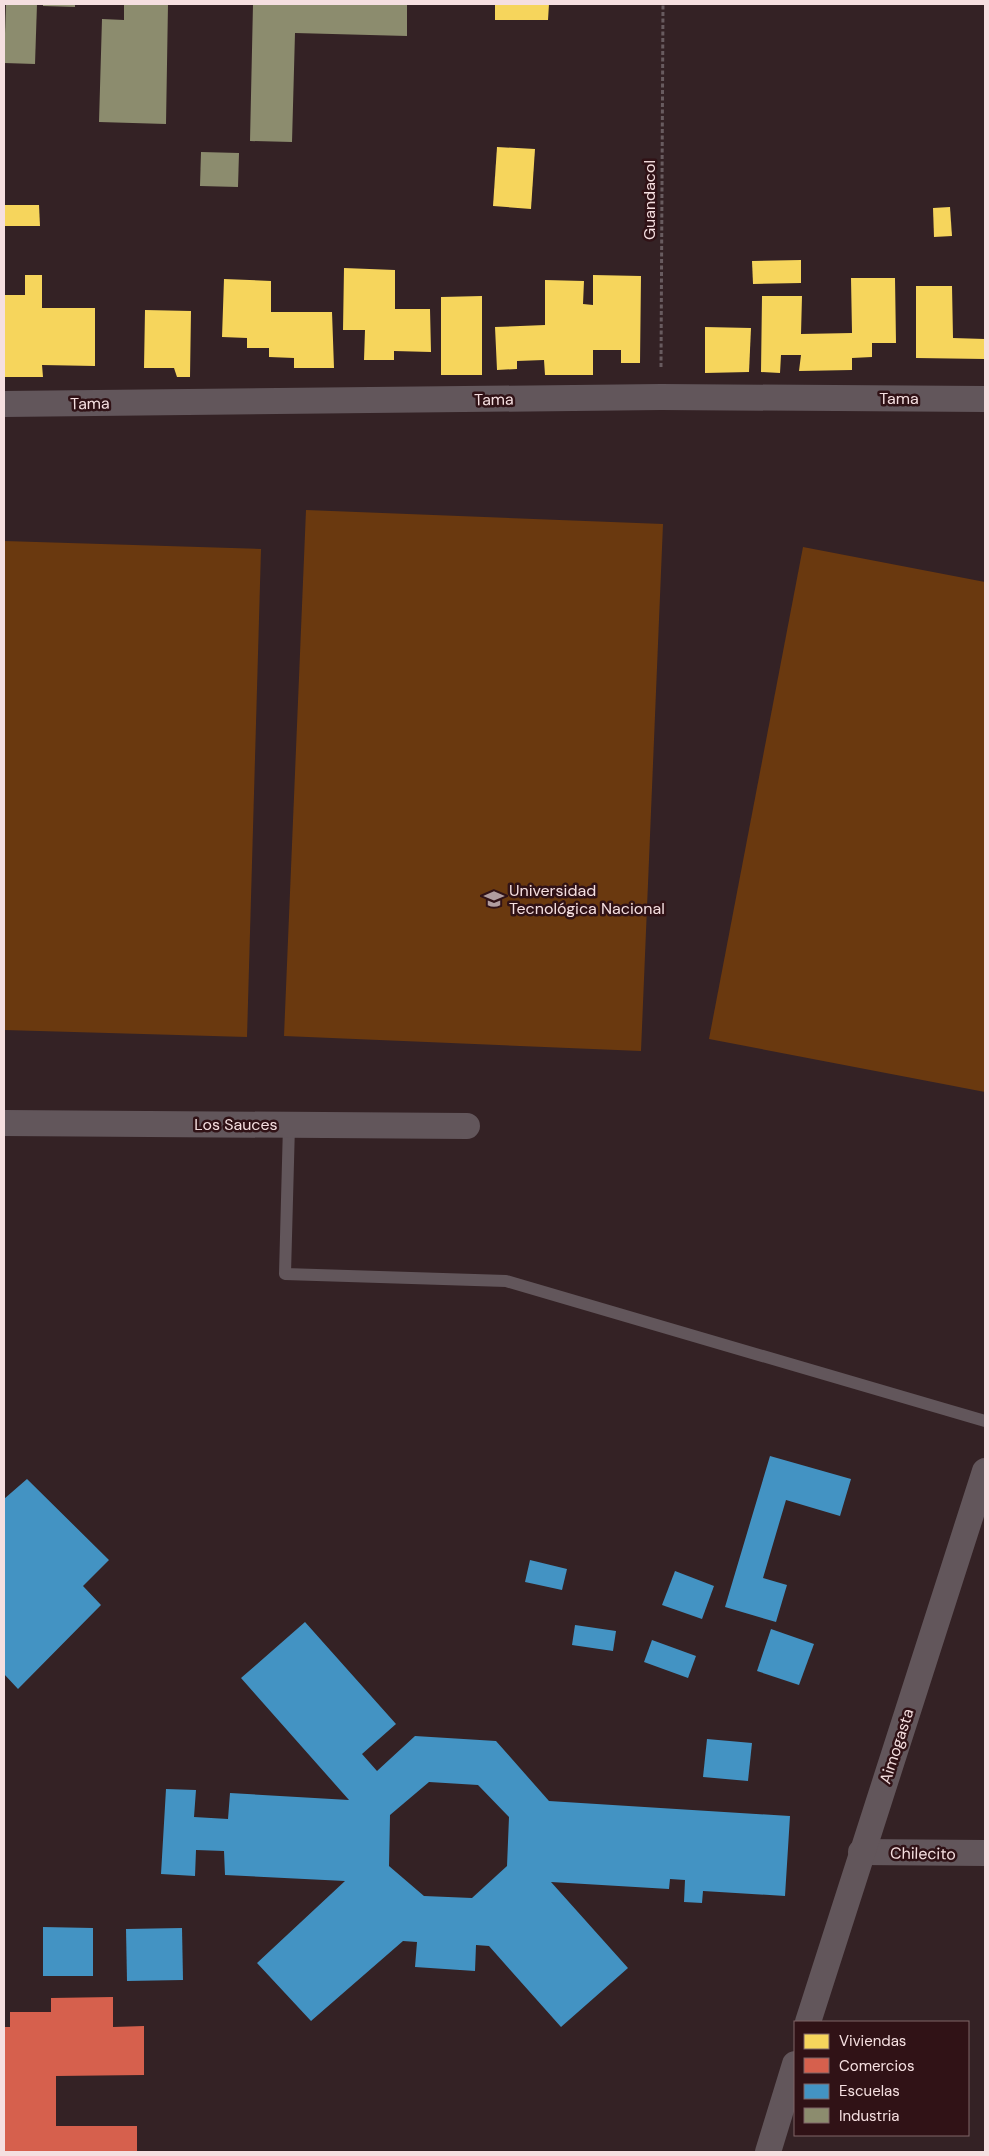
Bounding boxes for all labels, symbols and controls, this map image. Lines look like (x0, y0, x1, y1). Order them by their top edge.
street label: Guandacol (639, 160, 660, 240)
street label: Tama (879, 388, 919, 409)
street label: Tama (474, 389, 514, 410)
street label: Tama (70, 393, 110, 414)
place label: Universidad Tecnológica Nacional (509, 880, 665, 919)
school or university icon: Universidad Tecnológica Nacional (483, 888, 505, 910)
street label: Los Sauces (194, 1114, 278, 1135)
street label: Aimogasta (874, 1706, 919, 1787)
street label: Chilecito (890, 1842, 956, 1865)
legend (794, 2021, 969, 2136)
text: Viviendas (839, 2031, 906, 2051)
text: Comercios (839, 2056, 914, 2076)
text: Escuelas (839, 2081, 900, 2101)
text: Industria (839, 2106, 900, 2126)

